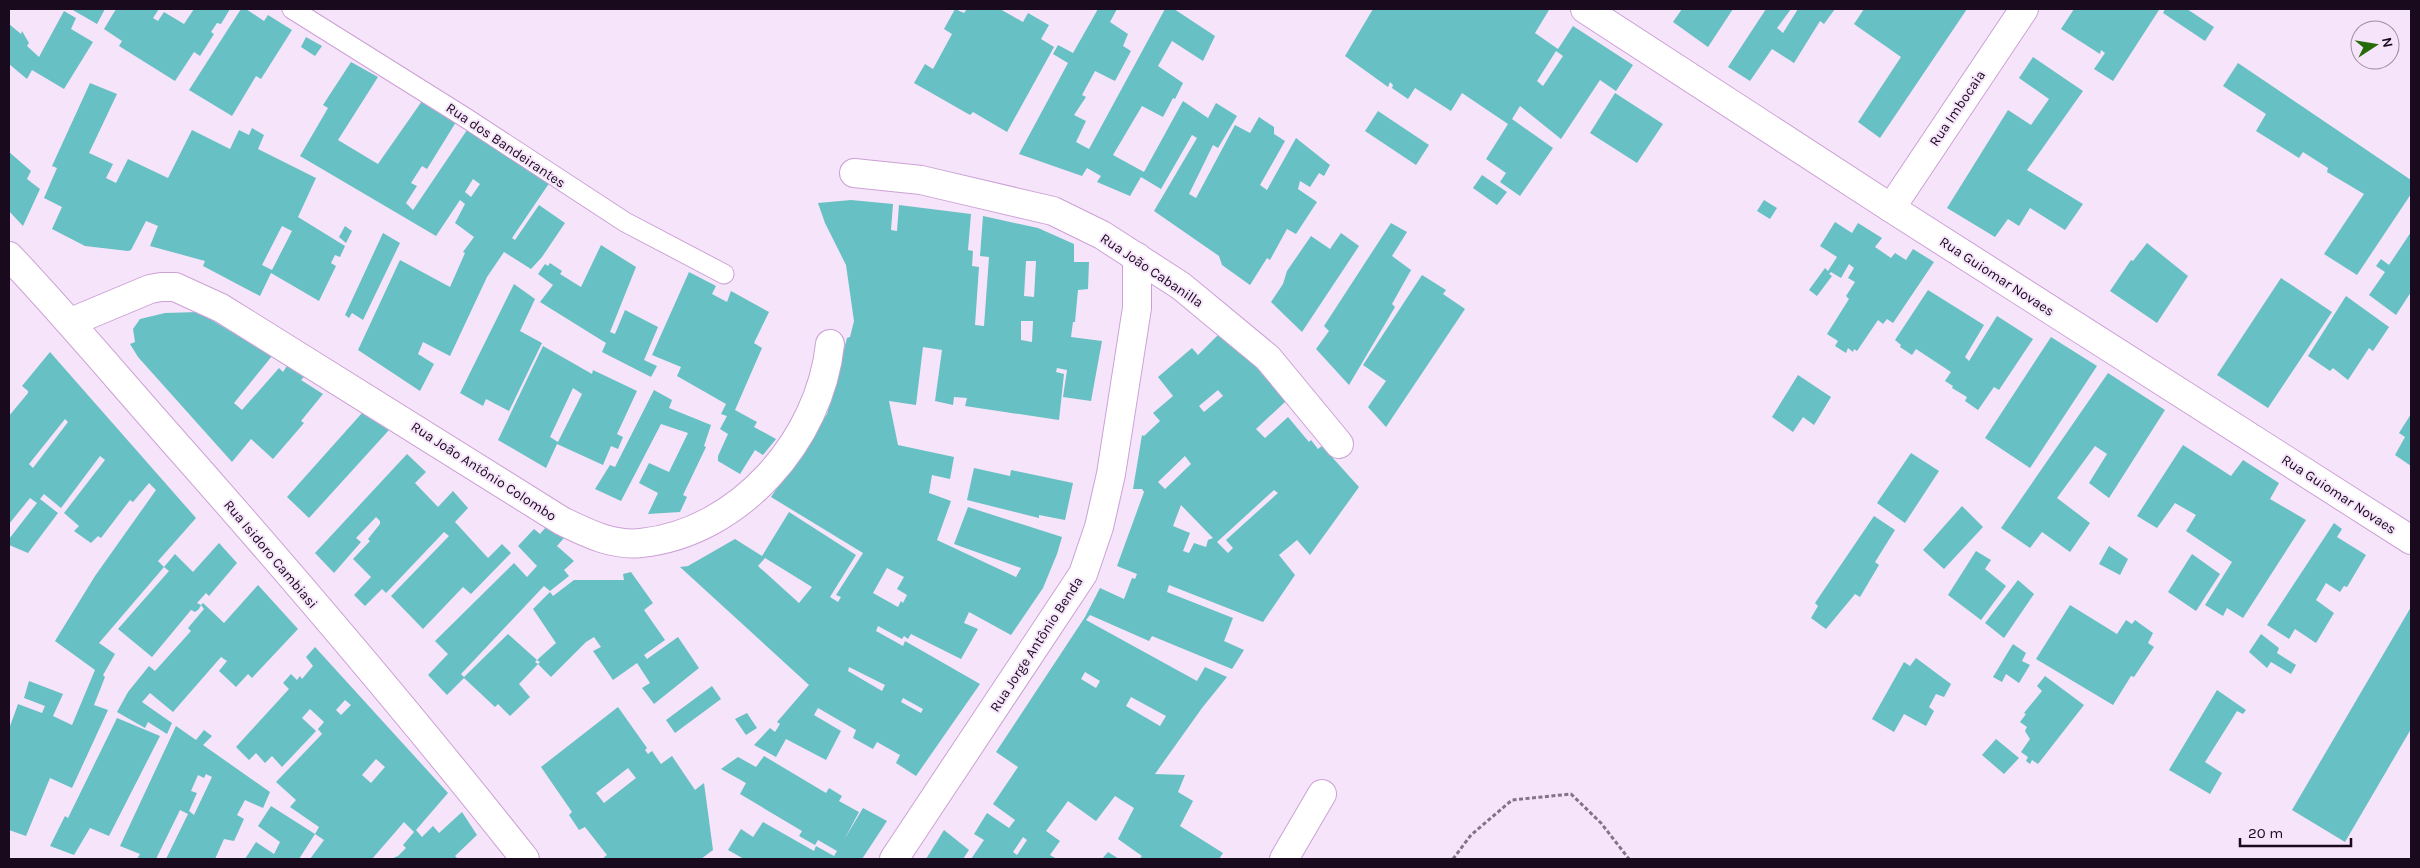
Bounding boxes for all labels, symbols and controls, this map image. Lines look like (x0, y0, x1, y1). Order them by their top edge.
north arrow (2350, 20, 2400, 70)
text: N (2378, 36, 2397, 49)
street label: Rua Imbocaia (1926, 67, 1989, 149)
street label: Rua dos Bandeirantes (443, 99, 569, 192)
street label: Rua João Cabanilla (1097, 230, 1206, 311)
street label: Rua Guiomar Novaes (1936, 233, 2057, 320)
street label: Rua João Antônio Colombo (408, 418, 560, 525)
street label: Rua Guiomar Novaes (2278, 451, 2399, 538)
street label: Rua Isidoro Cambiasi (220, 497, 321, 612)
street label: Rua Jorge Antônio Benda (986, 573, 1087, 715)
scale bar (2240, 816, 2351, 848)
text: 20 m (2248, 824, 2283, 842)

